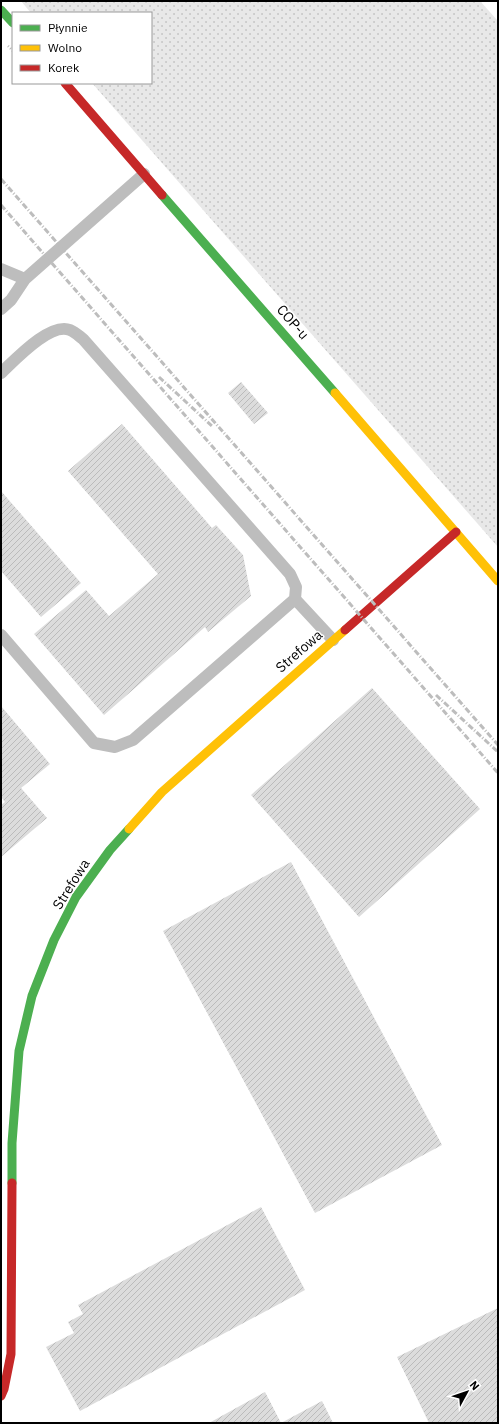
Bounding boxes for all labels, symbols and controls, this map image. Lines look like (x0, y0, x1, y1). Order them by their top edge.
legend (12, 12, 152, 84)
text: Płynnie (48, 20, 88, 35)
text: Wolno (48, 40, 82, 55)
text: Korek (48, 60, 80, 75)
street label: COP-u (273, 301, 313, 343)
street label: Strefowa (272, 625, 326, 676)
street label: Strefowa (48, 855, 94, 913)
north arrow (447, 1372, 487, 1412)
text: N (467, 1378, 483, 1393)

